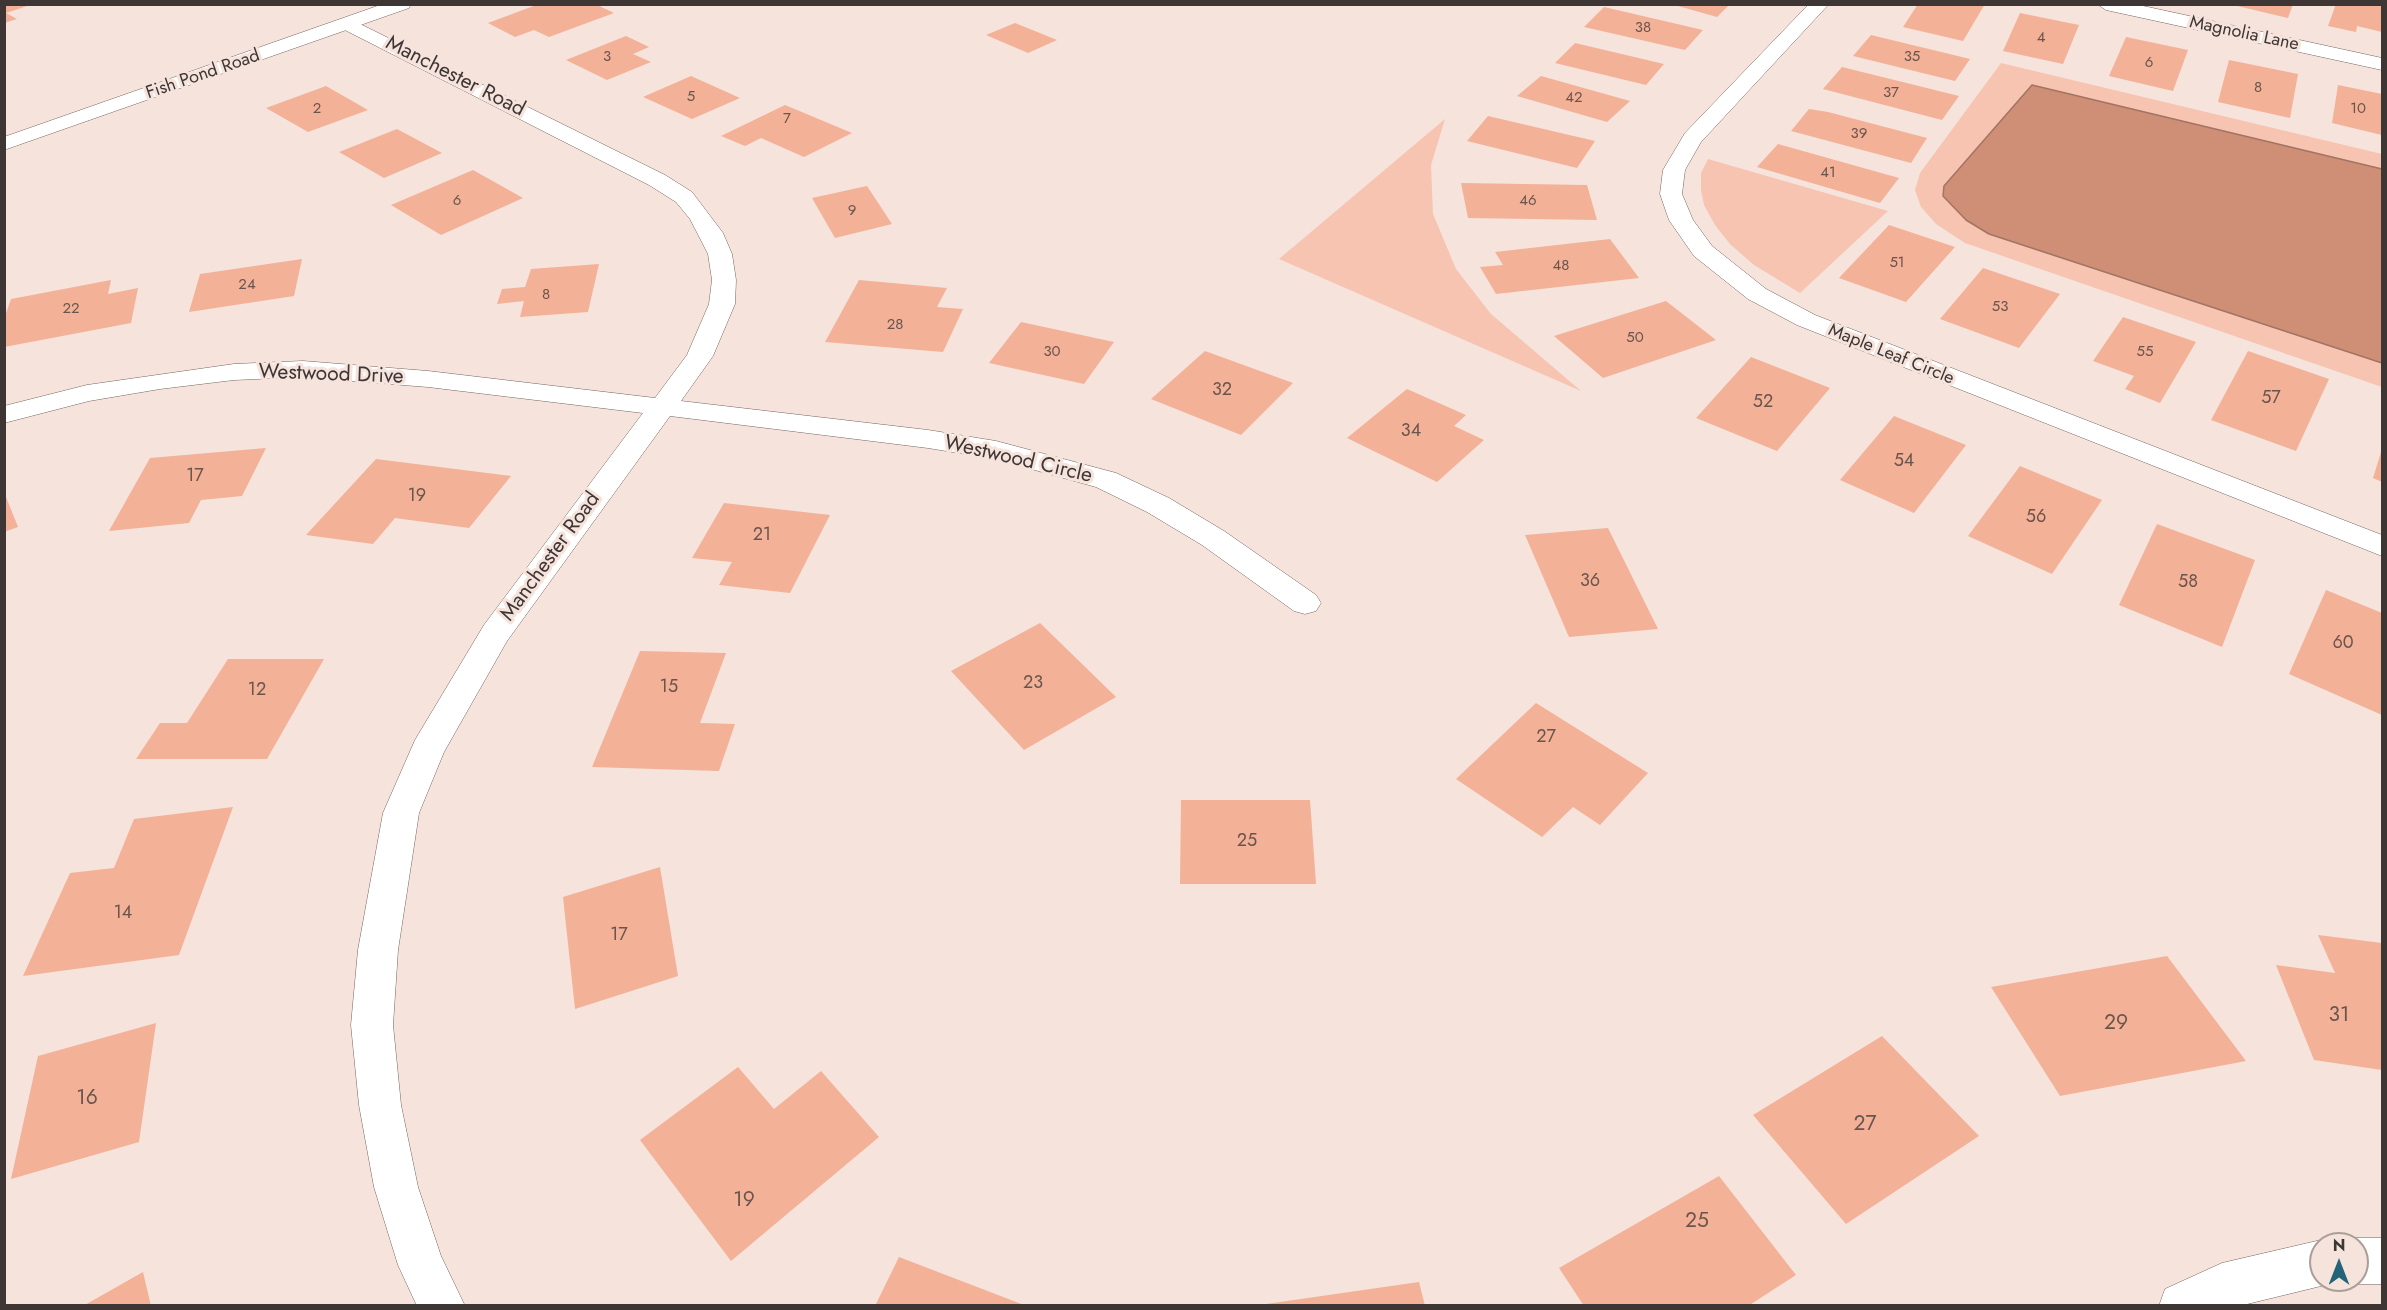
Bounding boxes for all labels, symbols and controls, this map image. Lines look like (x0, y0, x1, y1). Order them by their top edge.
street label: Magnolia Lane (2187, 12, 2301, 56)
house number: 38 (1635, 19, 1651, 37)
house number: 4 (2037, 29, 2045, 47)
street label: Manchester Road (381, 31, 529, 123)
street label: Fish Pond Road (143, 45, 263, 105)
house number: 3 (603, 48, 611, 66)
house number: 35 (1904, 48, 1920, 66)
house number: 6 (2145, 54, 2153, 72)
house number: 8 (2254, 79, 2262, 97)
house number: 37 (1883, 84, 1899, 102)
house number: 5 (687, 88, 695, 106)
house number: 42 (1565, 89, 1583, 107)
house number: 2 (313, 100, 321, 118)
house number: 10 (2350, 100, 2366, 118)
house number: 7 (783, 110, 791, 128)
house number: 39 (1851, 125, 1867, 143)
house number: 41 (1820, 164, 1836, 182)
house number: 6 (453, 192, 461, 210)
house number: 46 (1519, 192, 1537, 210)
house number: 9 (848, 202, 856, 220)
house number: 51 (1889, 254, 1905, 272)
house number: 48 (1553, 257, 1569, 275)
house number: 24 (238, 276, 256, 294)
house number: 8 (542, 286, 550, 304)
house number: 53 (1992, 298, 2008, 316)
house number: 22 (62, 300, 80, 318)
house number: 28 (887, 316, 903, 334)
street label: Maple Leaf Circle (1825, 320, 1957, 390)
house number: 50 (1626, 329, 1644, 347)
house number: 30 (1043, 343, 1061, 361)
house number: 55 (2137, 343, 2153, 361)
street label: Westwood Drive (258, 360, 404, 390)
house number: 32 (1212, 380, 1232, 402)
house number: 57 (2261, 388, 2281, 410)
house number: 52 (1753, 392, 1773, 414)
house number: 34 (1401, 421, 1421, 443)
street label: Westwood Circle (942, 431, 1094, 489)
house number: 54 (1894, 451, 1914, 473)
house number: 17 (186, 466, 204, 488)
house number: 19 (408, 486, 426, 508)
street label: Manchester Road (496, 488, 606, 626)
house number: 56 (2026, 507, 2046, 529)
house number: 21 (753, 525, 771, 547)
house number: 36 (1580, 571, 1600, 593)
house number: 58 (2178, 572, 2198, 594)
house number: 60 (2332, 633, 2354, 655)
house number: 23 (1023, 673, 1043, 695)
house number: 15 (660, 677, 678, 699)
house number: 12 (248, 680, 266, 702)
house number: 27 (1536, 727, 1556, 749)
house number: 25 (1237, 831, 1257, 853)
house number: 14 (114, 903, 132, 925)
house number: 17 (610, 925, 628, 947)
house number: 31 (2329, 1003, 2349, 1029)
house number: 29 (2104, 1011, 2128, 1037)
house number: 16 (76, 1086, 98, 1112)
house number: 27 (1854, 1112, 1876, 1138)
house number: 19 (733, 1188, 755, 1214)
house number: 25 (1685, 1209, 1709, 1235)
north arrow (2309, 1232, 2369, 1292)
text: N (2333, 1234, 2345, 1257)

